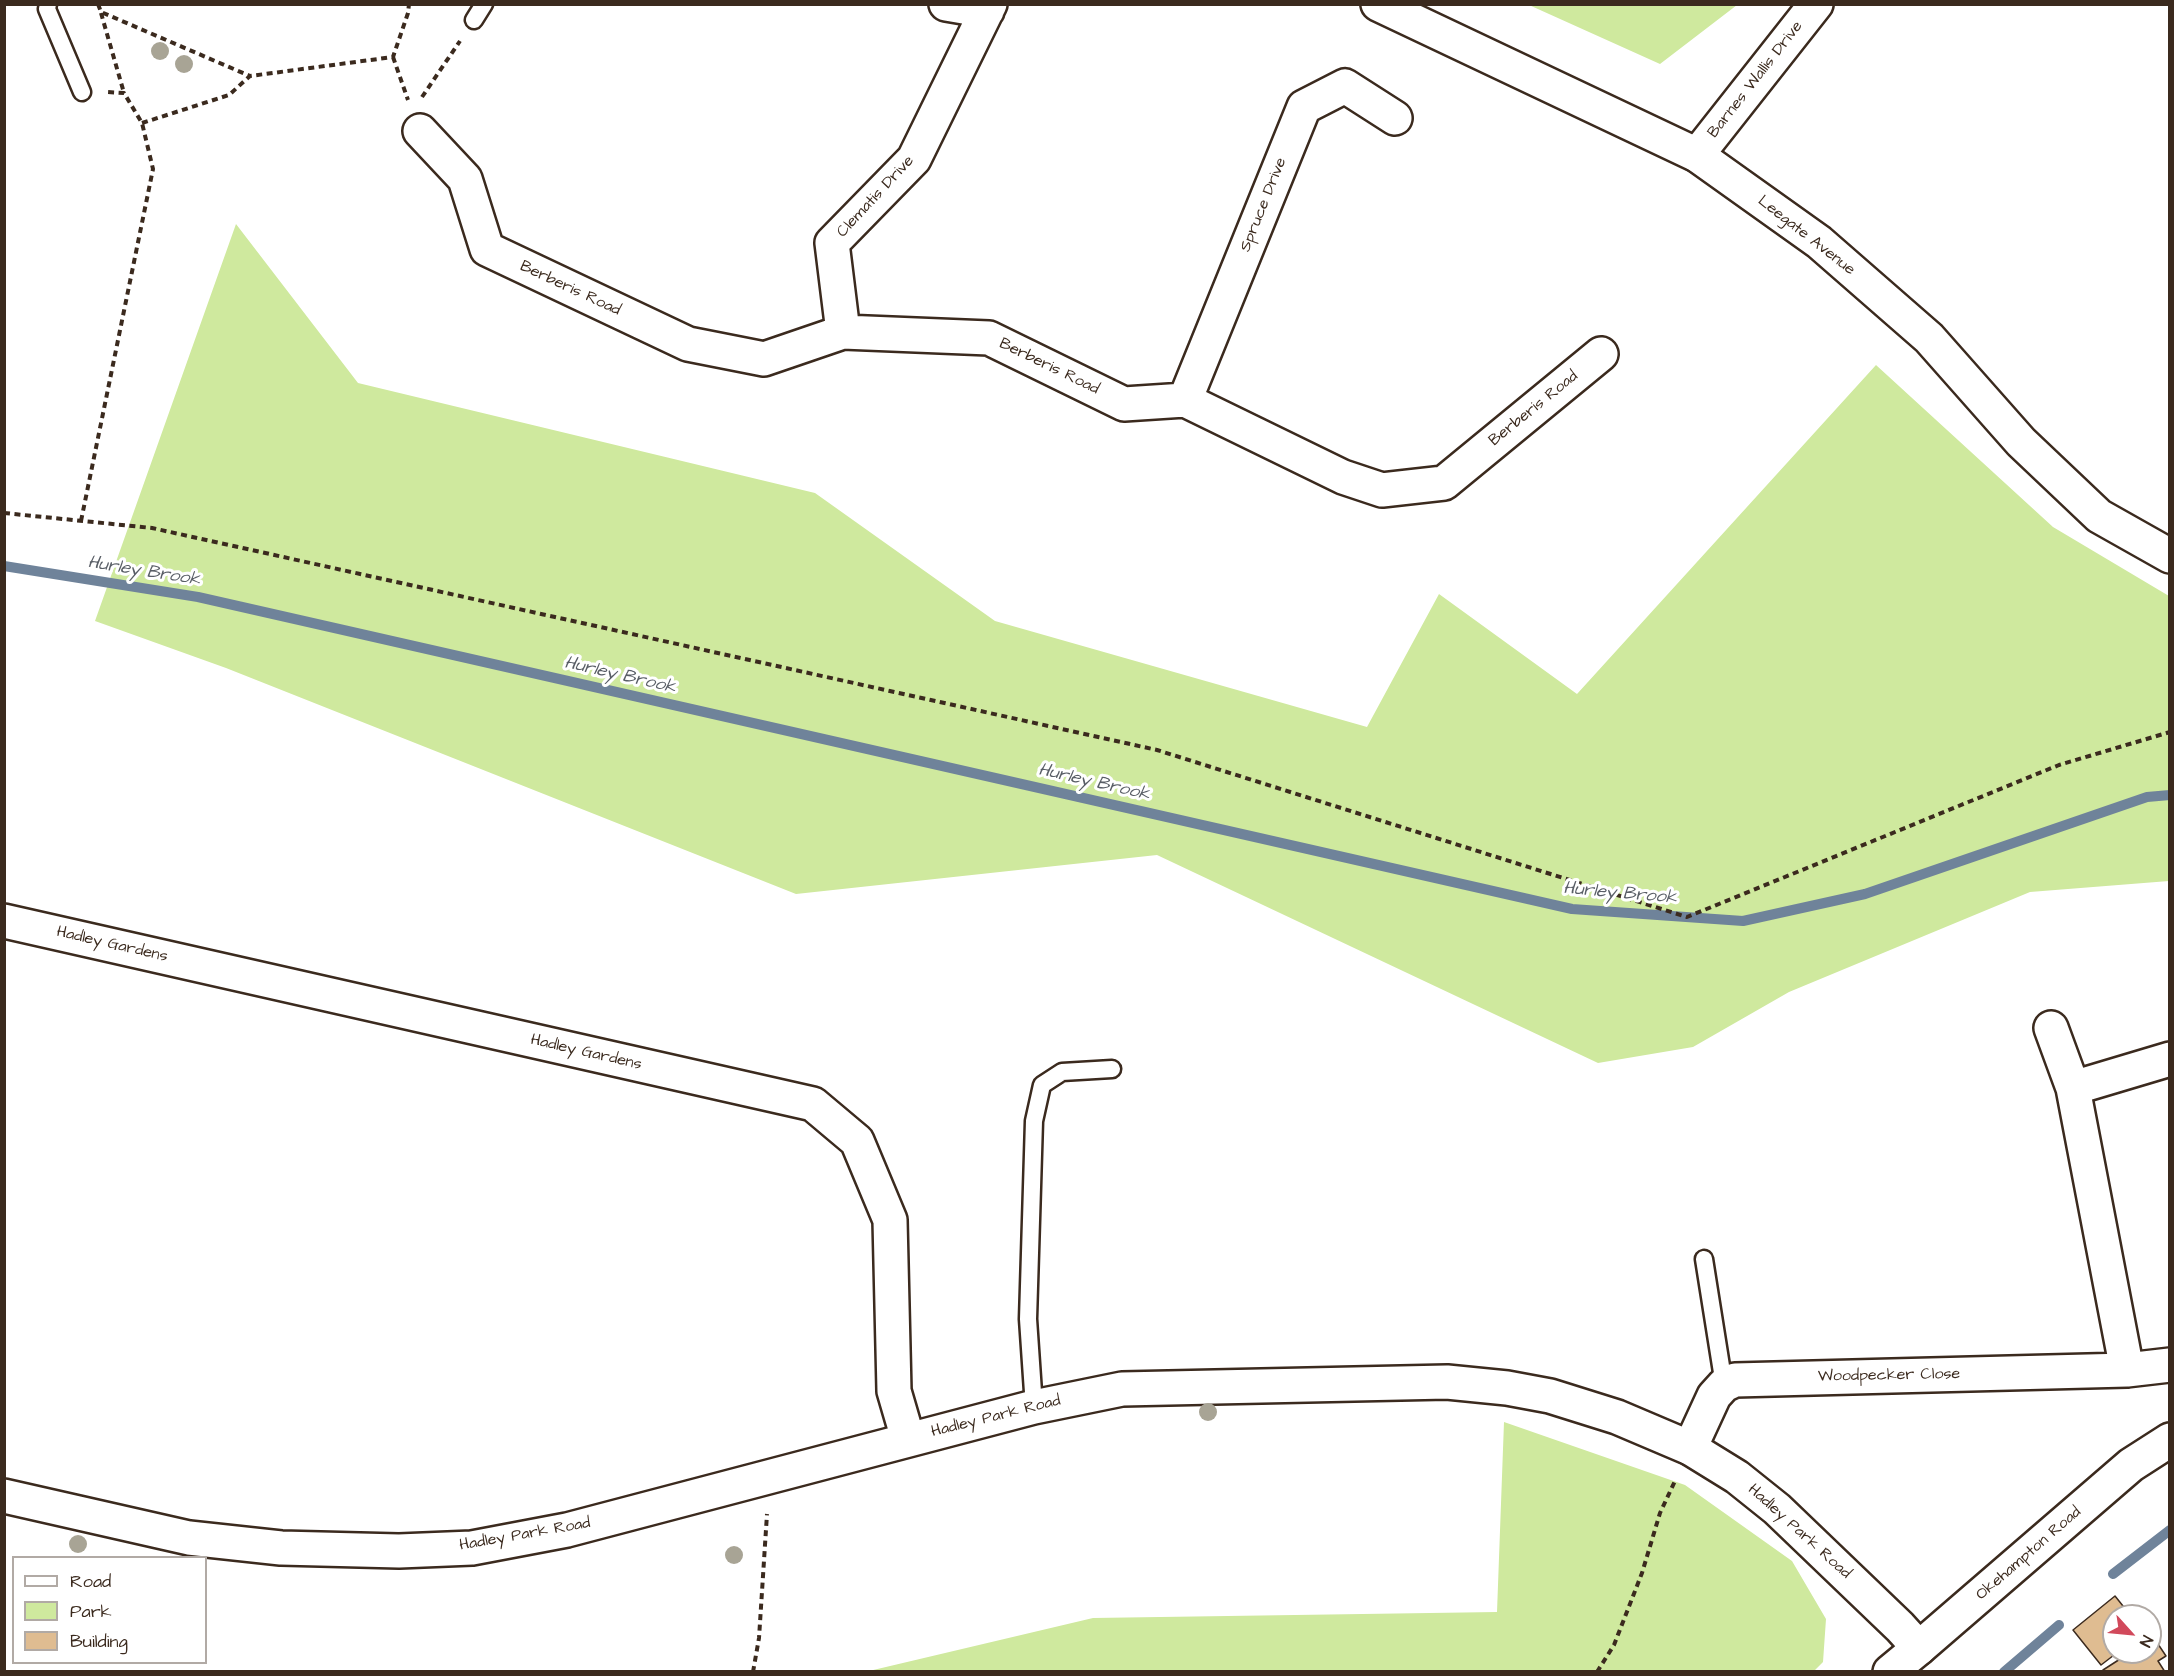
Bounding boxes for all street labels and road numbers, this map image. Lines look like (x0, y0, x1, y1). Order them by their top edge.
street label: Barnes Wallis Drive (1704, 18, 1808, 142)
street label: Clematis Drive (833, 152, 919, 242)
street label: Spruce Drive (1236, 155, 1292, 255)
street label: Leegate Avenue (1753, 192, 1859, 280)
street label: Berberis Road (517, 257, 623, 321)
street label: Berberis Road (996, 334, 1102, 400)
street label: Berberis Road (1486, 367, 1582, 451)
street label: Hadley Gardens (55, 923, 169, 967)
street label: Hadley Gardens (529, 1031, 643, 1075)
street label: Woodpecker Close (1818, 1365, 1960, 1387)
street label: Hadley Park Road (929, 1392, 1063, 1442)
street label: Hadley Park Road (1743, 1481, 1855, 1583)
street label: Okehampton Road (1972, 1503, 2086, 1605)
street label: Hadley Park Road (458, 1514, 592, 1556)

